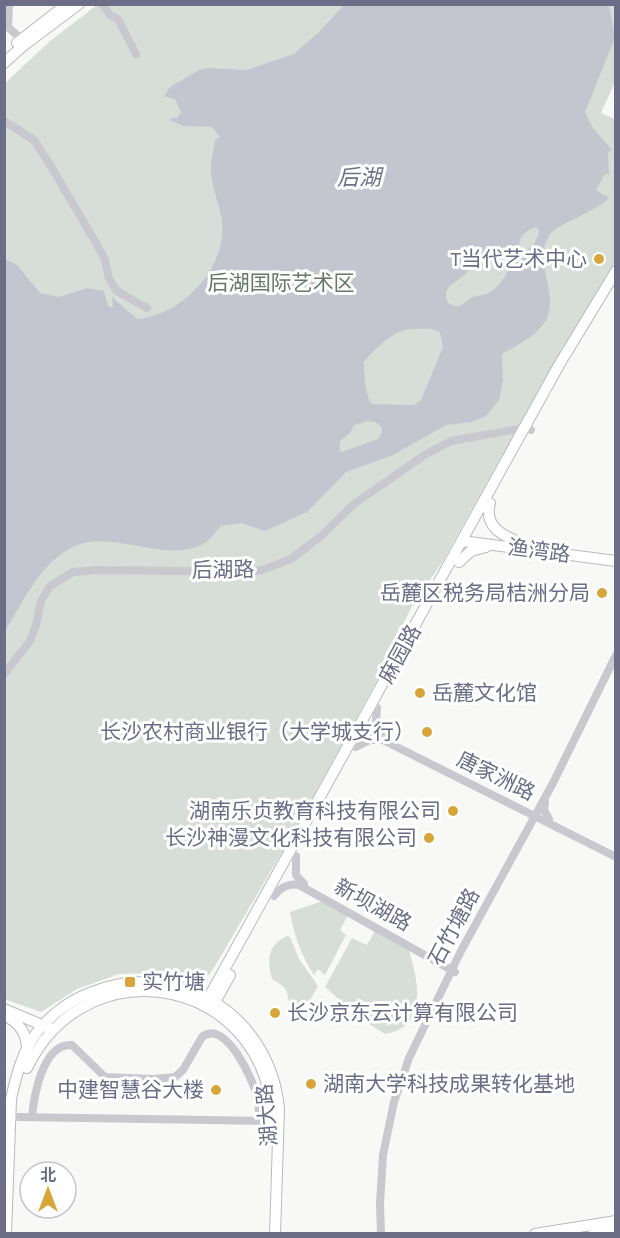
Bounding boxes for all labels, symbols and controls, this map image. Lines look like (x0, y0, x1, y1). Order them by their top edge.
water label: 后湖 (337, 165, 384, 191)
place label: T当代艺术中心 (450, 247, 587, 271)
marker: T当代艺术中心 (592, 252, 606, 266)
park label: 后湖国际艺术区 (208, 271, 355, 295)
street label: 渔湾路 (506, 535, 572, 567)
street label: 后湖路 (191, 557, 255, 583)
place label: 岳麓区税务局桔洲分局 (380, 581, 590, 605)
marker: 岳麓区税务局桔洲分局 (595, 586, 609, 600)
street label: 麻园路 (374, 621, 426, 687)
place label: 岳麓文化馆 (432, 681, 537, 705)
marker: 岳麓文化馆 (413, 686, 427, 700)
place label: 长沙农村商业银行（大学城支行） (100, 720, 415, 744)
marker: 长沙农村商业银行（大学城支行） (420, 725, 434, 739)
street label: 唐家洲路 (453, 747, 539, 805)
place label: 湖南乐贞教育科技有限公司 (189, 799, 441, 823)
marker: 湖南乐贞教育科技有限公司 (446, 804, 460, 818)
place label: 长沙神漫文化科技有限公司 (165, 826, 417, 850)
marker: 长沙神漫文化科技有限公司 (422, 831, 436, 845)
street label: 新坝湖路 (330, 874, 416, 936)
street label: 石竹塘路 (424, 884, 484, 970)
place label: 实竹塘 (142, 970, 205, 994)
marker: 实竹塘 (123, 975, 137, 989)
place label: 长沙京东云计算有限公司 (287, 1001, 518, 1025)
marker: 长沙京东云计算有限公司 (268, 1006, 282, 1020)
place label: 湖南大学科技成果转化基地 (323, 1072, 575, 1096)
marker: 湖南大学科技成果转化基地 (304, 1077, 318, 1091)
place label: 中建智慧谷大楼 (57, 1078, 204, 1102)
marker: 中建智慧谷大楼 (209, 1083, 223, 1097)
street label: 湖大路 (252, 1083, 282, 1147)
north arrow (18, 1160, 78, 1220)
text: 北 (40, 1166, 56, 1185)

